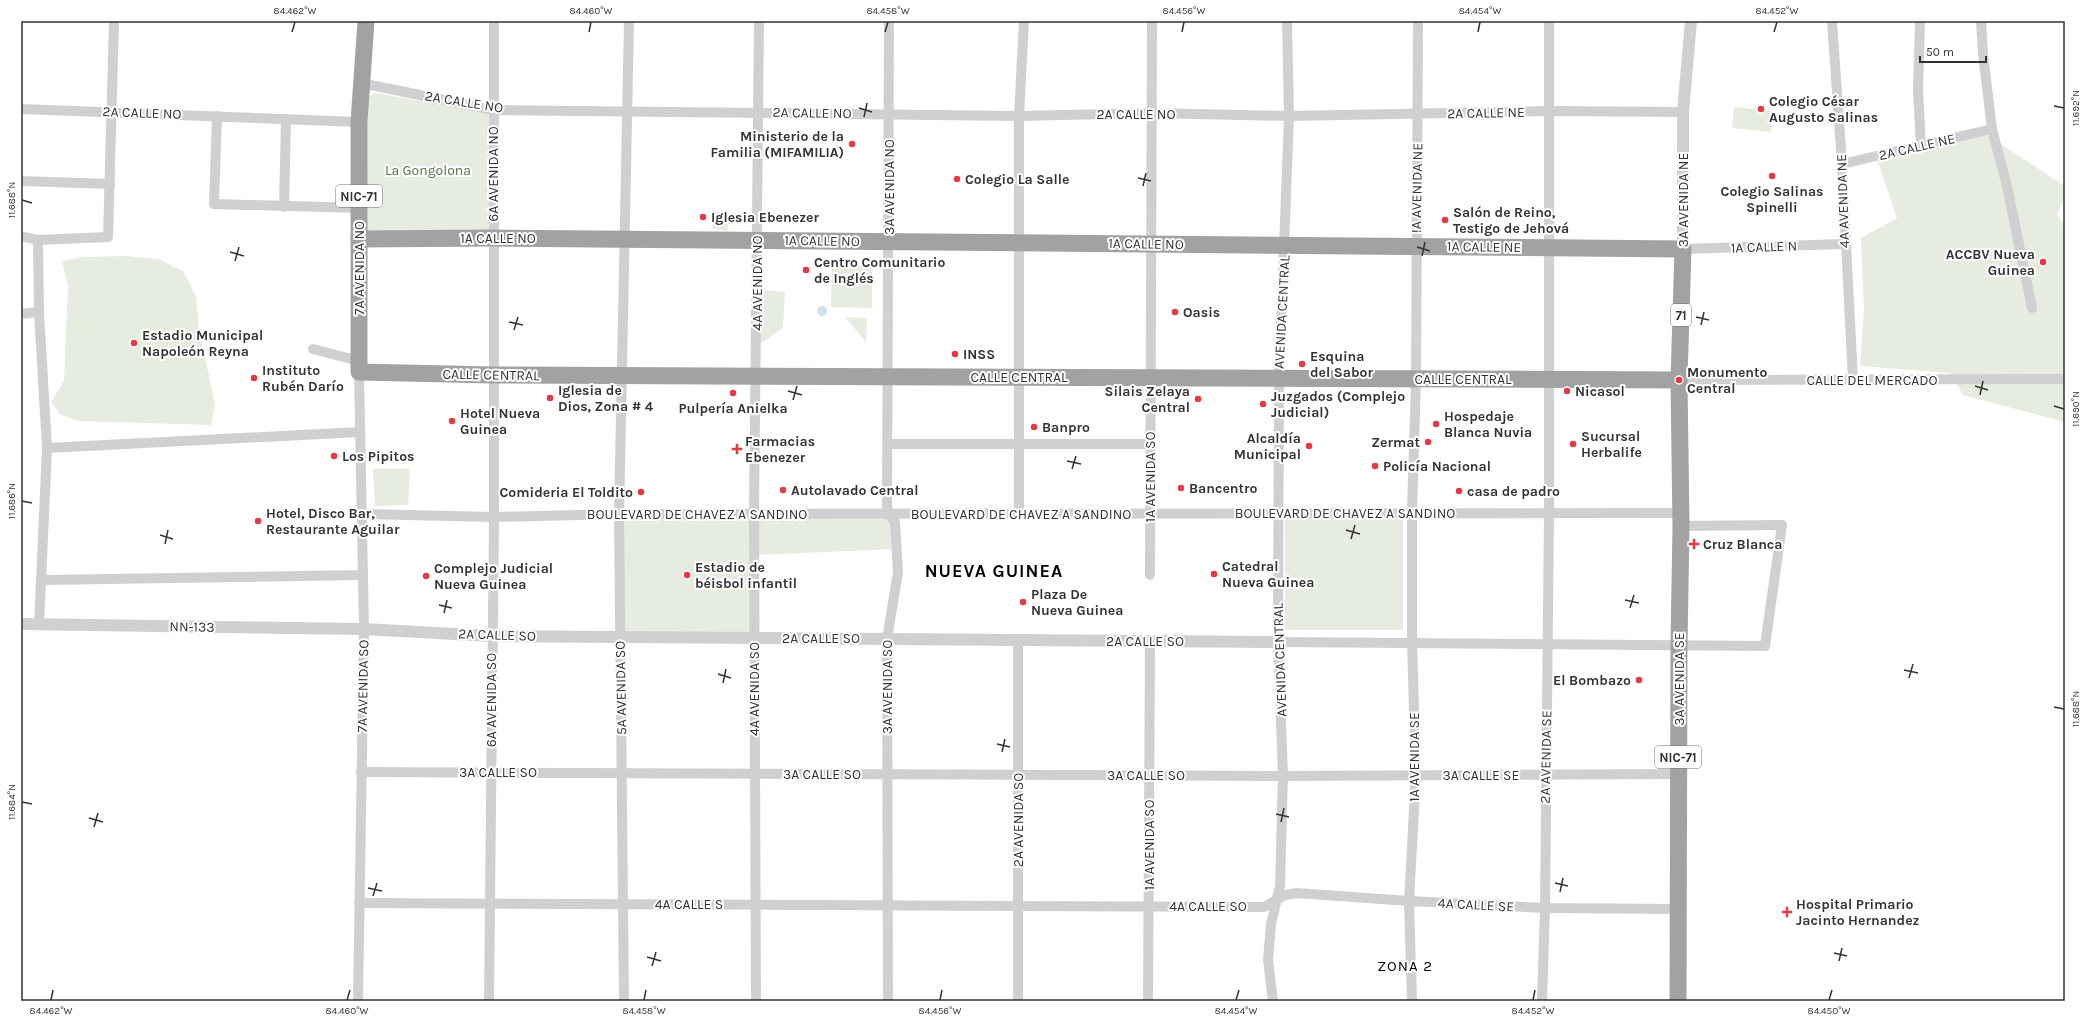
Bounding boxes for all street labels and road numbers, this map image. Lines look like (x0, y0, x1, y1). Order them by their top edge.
street label: 2A CALLE NO (424, 87, 504, 117)
street label: 2A CALLE NO (102, 103, 182, 123)
street label: 2A CALLE NO (772, 104, 852, 122)
street label: 2A CALLE NE (1447, 104, 1525, 122)
street label: 2A CALLE NO (1096, 106, 1176, 123)
street label: 6A AVENIDA NO (485, 126, 502, 222)
street label: 2A CALLE NE (1877, 130, 1957, 164)
street label: 3A AVENIDA NO (881, 139, 898, 235)
street label: !A AVENIDA NE (1408, 143, 1426, 233)
street label: 3A AVENIDA NE (1675, 153, 1692, 247)
street label: 4A AVENIDA NE (1833, 154, 1853, 248)
road number: NIC-71 (336, 185, 382, 207)
street label: 7A AVENIDA NO (351, 221, 368, 315)
street label: 1A CALLE NO (460, 230, 536, 247)
street label: 1A CALLE NO (784, 232, 860, 250)
street label: 4A AVENIDA NO (749, 235, 766, 331)
street label: 1A CALLE NO (1108, 235, 1184, 253)
street label: 1A CALLE N (1730, 237, 1798, 257)
street label: 1A CALLE NE (1447, 238, 1521, 256)
street label: AVENIDA CENTRAL (1271, 254, 1293, 369)
road number: 71 (1671, 304, 1691, 326)
street label: CALLE CENTRAL (442, 366, 540, 384)
street label: CALLE CENTRAL (970, 369, 1068, 386)
street label: CALLE CENTRAL (1414, 371, 1512, 388)
street label: CALLE DEL MERCADO (1806, 372, 1938, 389)
street label: 1A AVENIDA SO (1142, 432, 1159, 523)
street label: BOULEVARD DE CHAVEZ A SANDINO (1235, 505, 1455, 522)
street label: BOULEVARD DE CHAVEZ A SANDINO (587, 506, 807, 523)
street label: BOULEVARD DE CHAVEZ A SANDINO (911, 506, 1131, 523)
street label: AVENIDA CENTRAL (1270, 602, 1290, 717)
street label: NN-133 (169, 618, 215, 636)
street label: 2A CALLE SO (458, 625, 536, 645)
street label: 2A CALLE SO (782, 630, 860, 647)
street label: 3A AVENIDA SE (1671, 632, 1688, 726)
street label: 2A CALLE SO (1106, 633, 1184, 650)
street label: 7A AVENIDA SO (354, 639, 372, 733)
street label: 3A AVENIDA SO (879, 640, 896, 734)
street label: 5A AVENIDA SO (612, 641, 630, 735)
street label: 4A AVENIDA SO (746, 642, 763, 736)
street label: 6A AVENIDA SO (483, 653, 500, 747)
street label: 2A AVENIDA SE (1537, 710, 1555, 804)
street label: 1A AVENIDA SE (1406, 712, 1423, 802)
road number: NIC-71 (1655, 746, 1701, 768)
street label: 3A CALLE SO (459, 764, 537, 781)
street label: 3A CALLE SO (783, 766, 861, 783)
street label: 3A CALLE SO (1107, 767, 1185, 784)
street label: 3A CALLE SE (1443, 767, 1519, 784)
street label: 2A AVENIDA SO (1010, 773, 1027, 867)
street label: 1A AVENIDA SO (1141, 800, 1158, 891)
street label: 4A CALLE SE (1437, 895, 1515, 915)
street label: 4A CALLE S (655, 896, 723, 913)
street label: 4A CALLE SO (1169, 898, 1247, 915)

